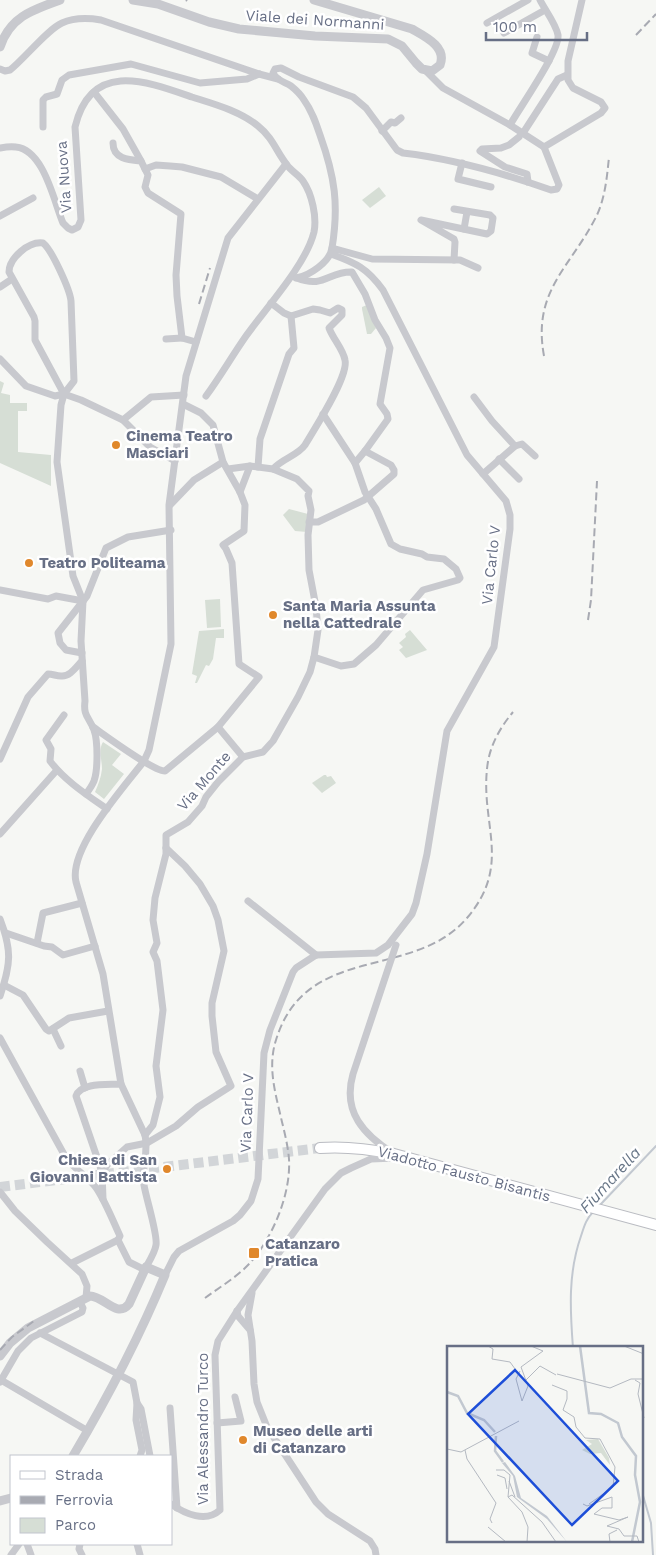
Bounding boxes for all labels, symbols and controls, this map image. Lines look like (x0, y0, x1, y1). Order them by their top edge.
street label: Viale dei Normanni (245, 6, 385, 34)
scale bar (486, 10, 587, 42)
text: 100 m (493, 18, 537, 36)
street label: Via Nuova (52, 140, 75, 214)
place label: Cinema Teatro Masciari (126, 427, 233, 462)
marker: Cinema Teatro Masciari (110, 439, 122, 451)
street label: Via Carlo V (478, 524, 504, 606)
place label: Teatro Politeama (39, 554, 166, 572)
marker: Teatro Politeama (23, 557, 35, 569)
place label: Santa Maria Assunta nella Cattedrale (283, 597, 436, 632)
marker: Santa Maria Assunta nella Cattedrale (267, 609, 279, 621)
street label: Via Monte (173, 748, 235, 814)
street label: Via Carlo V (237, 1073, 257, 1153)
street label: Viadotto Fausto Bisantis (376, 1142, 552, 1206)
water label: Fiumarella (575, 1143, 645, 1217)
place label: Chiesa di San Giovanni Battista (30, 1151, 157, 1186)
marker: Chiesa di San Giovanni Battista (161, 1163, 173, 1175)
place label: Catanzaro Pratica (265, 1235, 340, 1270)
marker: Catanzaro Pratica (247, 1246, 261, 1260)
inset map (447, 1346, 644, 1542)
street label: Via Alessandro Turco (194, 1353, 212, 1505)
place label: Museo delle arti di Catanzaro (253, 1422, 373, 1457)
marker: Museo delle arti di Catanzaro (237, 1434, 249, 1446)
legend (10, 1455, 172, 1545)
text: Strada (55, 1466, 104, 1484)
text: Ferrovia (55, 1491, 114, 1509)
text: Parco (55, 1516, 96, 1534)

